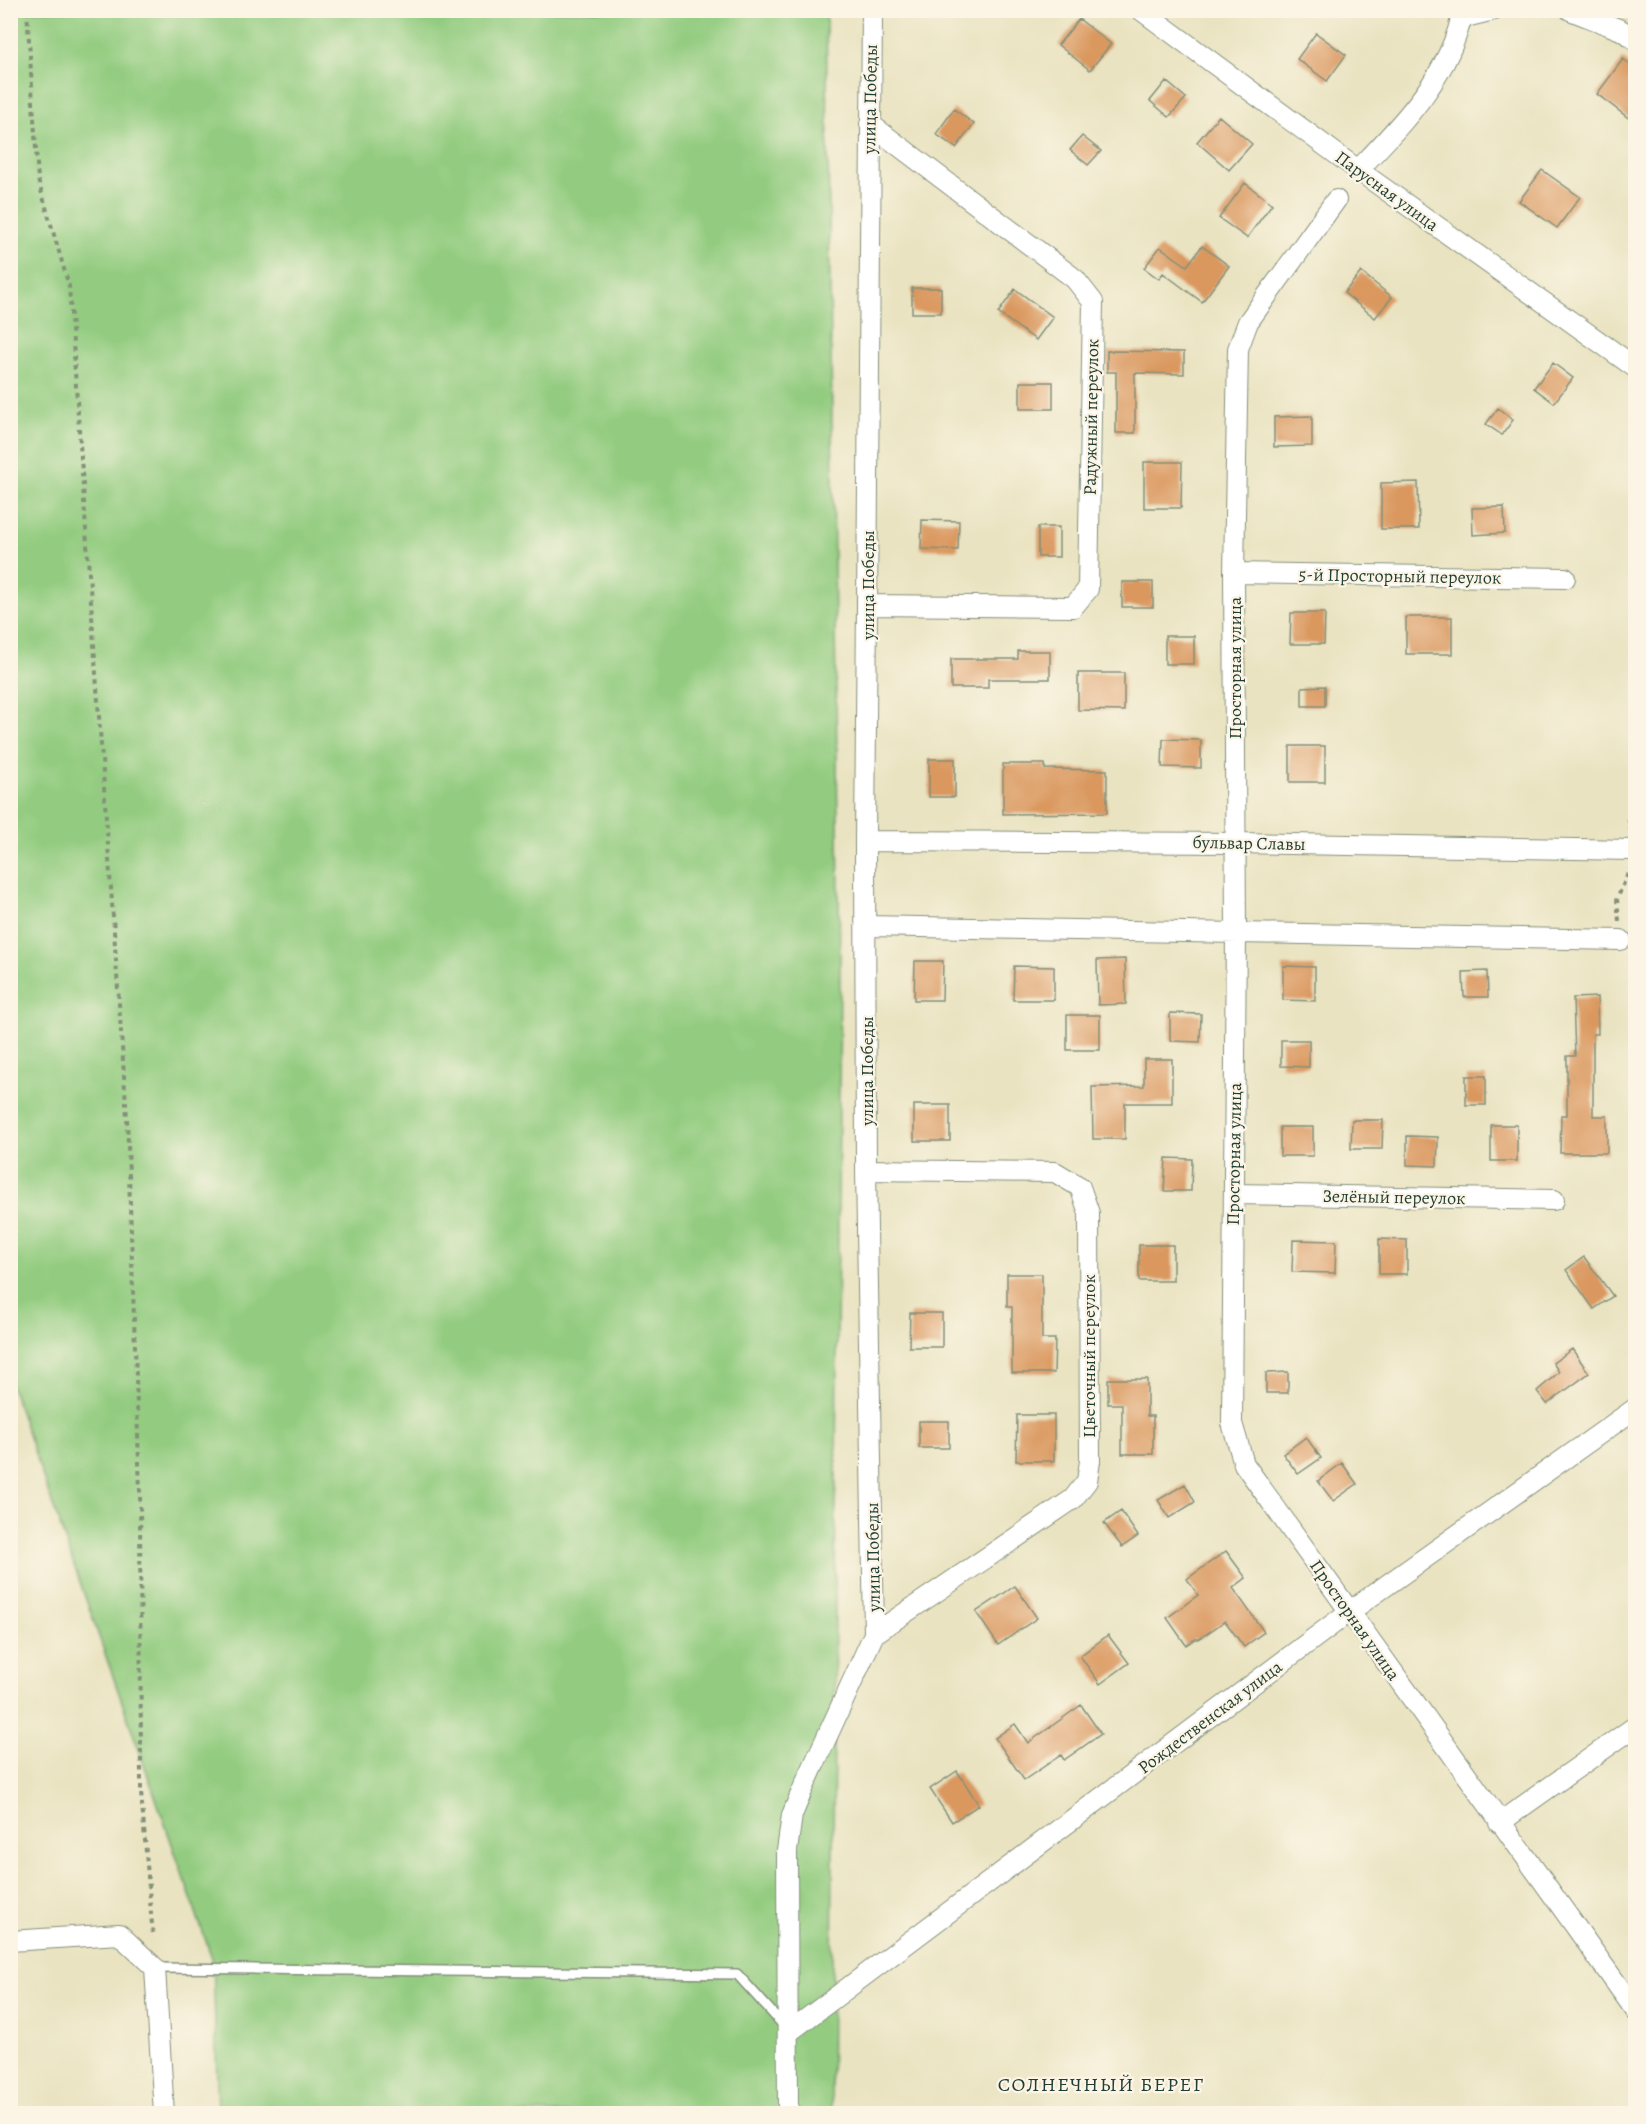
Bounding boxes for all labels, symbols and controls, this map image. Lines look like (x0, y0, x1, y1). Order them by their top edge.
street label: улица Победы (857, 44, 883, 155)
street label: Парусная улица (1330, 145, 1444, 237)
street label: Радужный переулок (1078, 338, 1104, 496)
street label: улица Победы (856, 530, 880, 641)
street label: 5-й Просторный переулок (1298, 562, 1502, 590)
street label: Просторная улица (1223, 596, 1247, 739)
street label: бульвар Славы (1192, 830, 1306, 856)
street label: улица Победы (855, 1016, 879, 1127)
street label: Просторная улица (1221, 1082, 1247, 1226)
street label: Зелёный переулок (1322, 1184, 1466, 1210)
street label: Цветочный переулок (1077, 1274, 1101, 1438)
street label: улица Победы (860, 1502, 886, 1613)
street label: Просторная улица (1304, 1555, 1406, 1686)
street label: Рождественская улица (1133, 1654, 1288, 1779)
district label: СОЛНЕЧНЫЙ БЕРЕГ (998, 2071, 1204, 2098)

